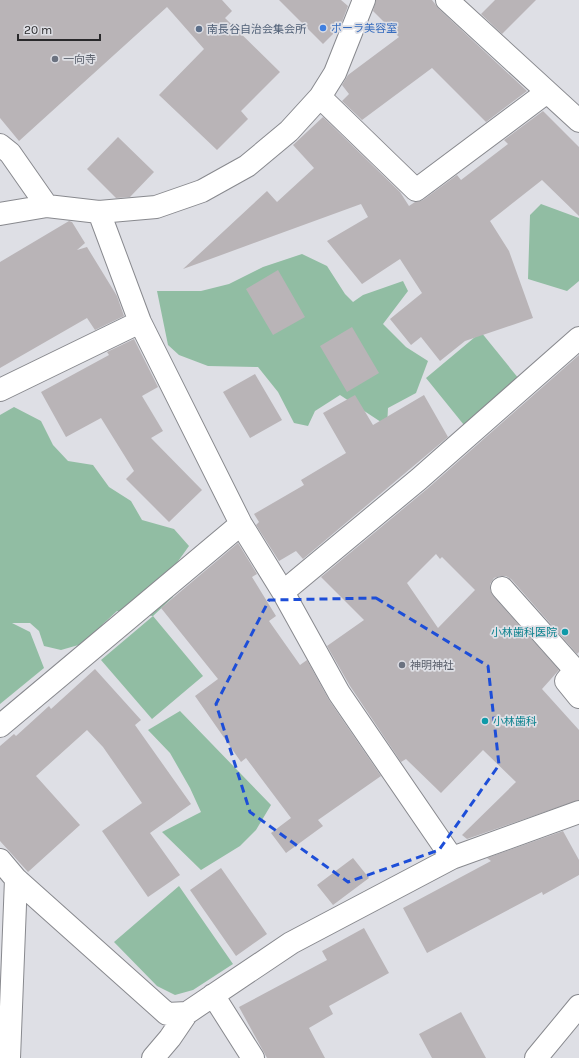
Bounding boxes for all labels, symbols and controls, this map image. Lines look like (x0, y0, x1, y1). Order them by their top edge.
scale bar (18, 16, 100, 42)
place label: ポーラ美容室 (331, 22, 397, 35)
text: 20 m (24, 23, 52, 37)
place label: 南長谷自治会集会所 (207, 23, 307, 36)
marker: ポーラ美容室 (318, 23, 328, 33)
marker: 南長谷自治会集会所 (194, 24, 204, 34)
place label: 一向寺 (63, 53, 96, 66)
marker: 一向寺 (50, 54, 60, 64)
place label: 小林歯科医院 (491, 626, 557, 639)
marker: 小林歯科医院 (560, 627, 570, 637)
place label: 神明神社 (410, 659, 454, 672)
marker: 神明神社 (397, 660, 407, 670)
place label: 小林歯科 (493, 715, 537, 728)
marker: 小林歯科 (480, 716, 490, 726)

